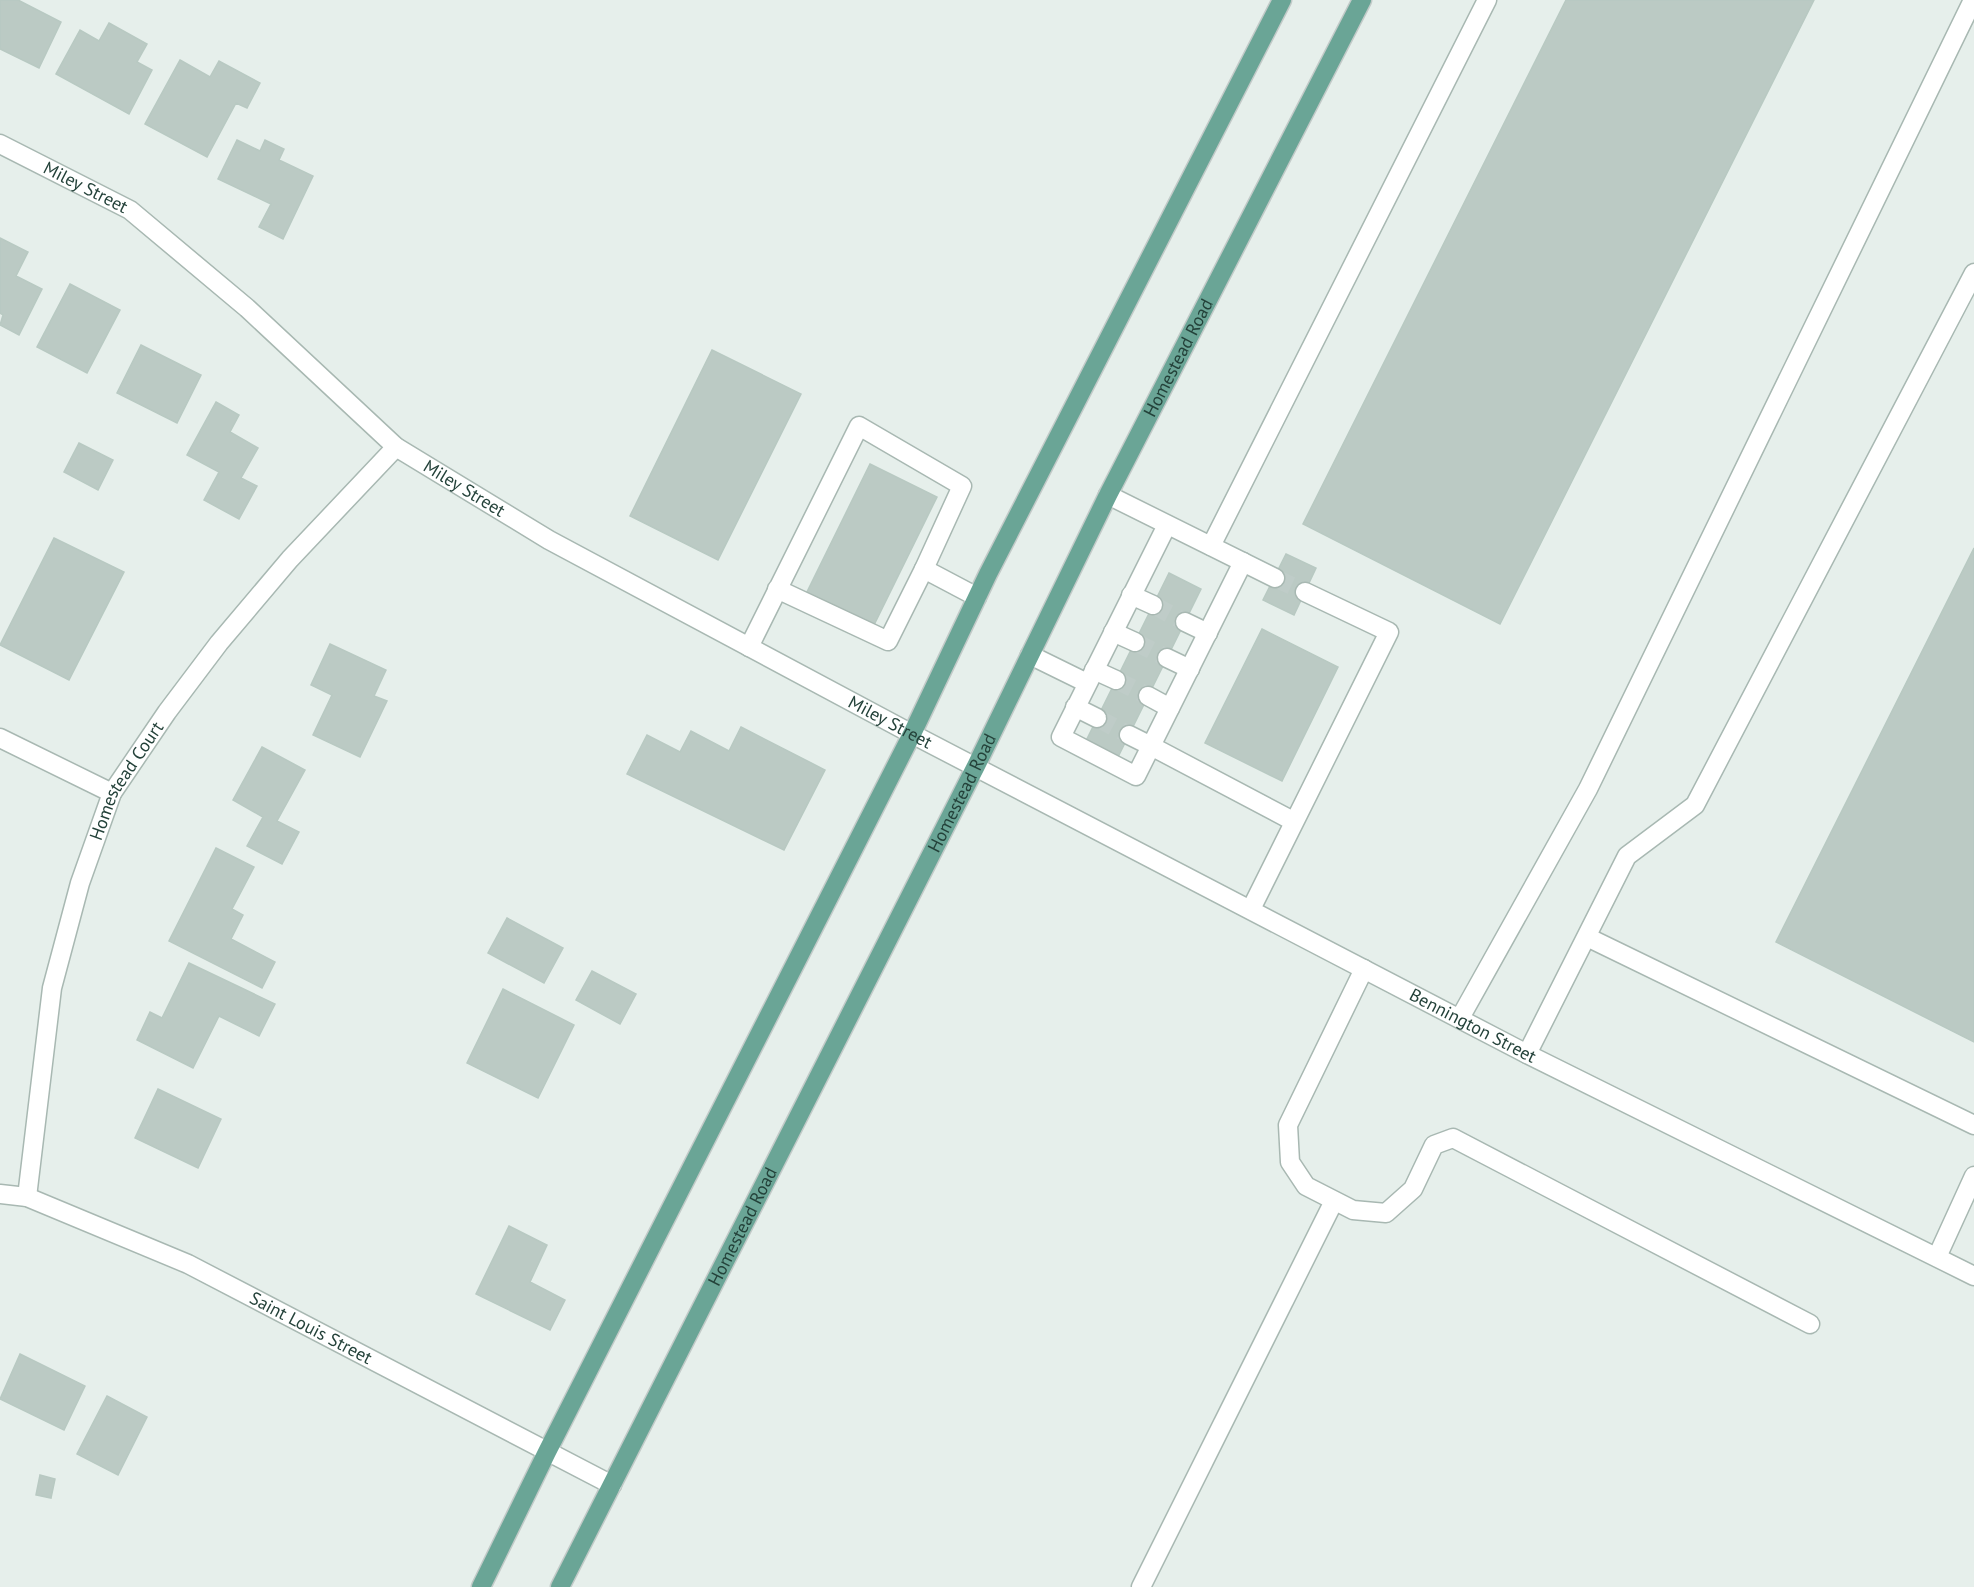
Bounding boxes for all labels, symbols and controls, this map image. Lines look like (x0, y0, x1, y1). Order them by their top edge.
street label: Miley Street (40, 156, 132, 218)
street label: Homestead Road (1138, 295, 1218, 421)
street label: Miley Street (419, 454, 510, 522)
street label: Miley Street (845, 690, 936, 753)
street label: Homestead Court (84, 717, 168, 843)
street label: Homestead Road (922, 730, 1001, 856)
street label: Bennington Street (1406, 983, 1540, 1068)
street label: Homestead Road (703, 1163, 782, 1289)
street label: Saint Louis Street (246, 1286, 376, 1369)

